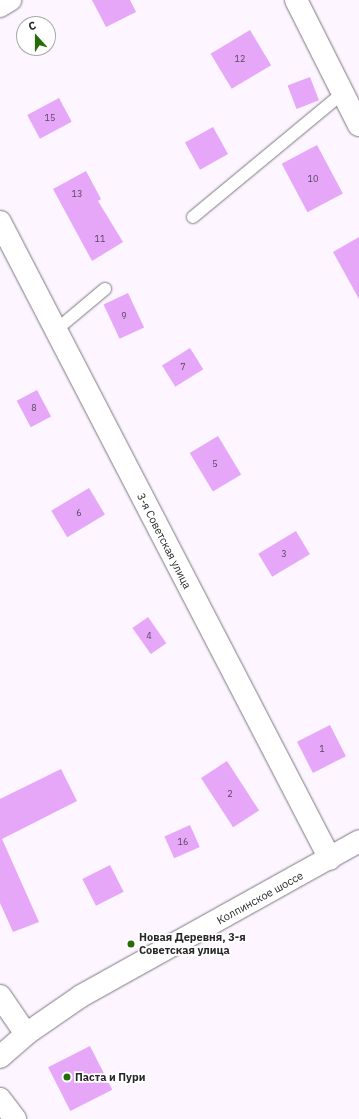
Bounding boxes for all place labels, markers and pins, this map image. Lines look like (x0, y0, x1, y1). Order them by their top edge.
place label: Новая Деревня, 3-я Советская улица (139, 931, 246, 957)
marker: Новая Деревня, 3-я Советская улица (126, 939, 136, 949)
place label: Паста и Пури (75, 1070, 145, 1084)
marker: Паста и Пури (62, 1072, 72, 1082)

